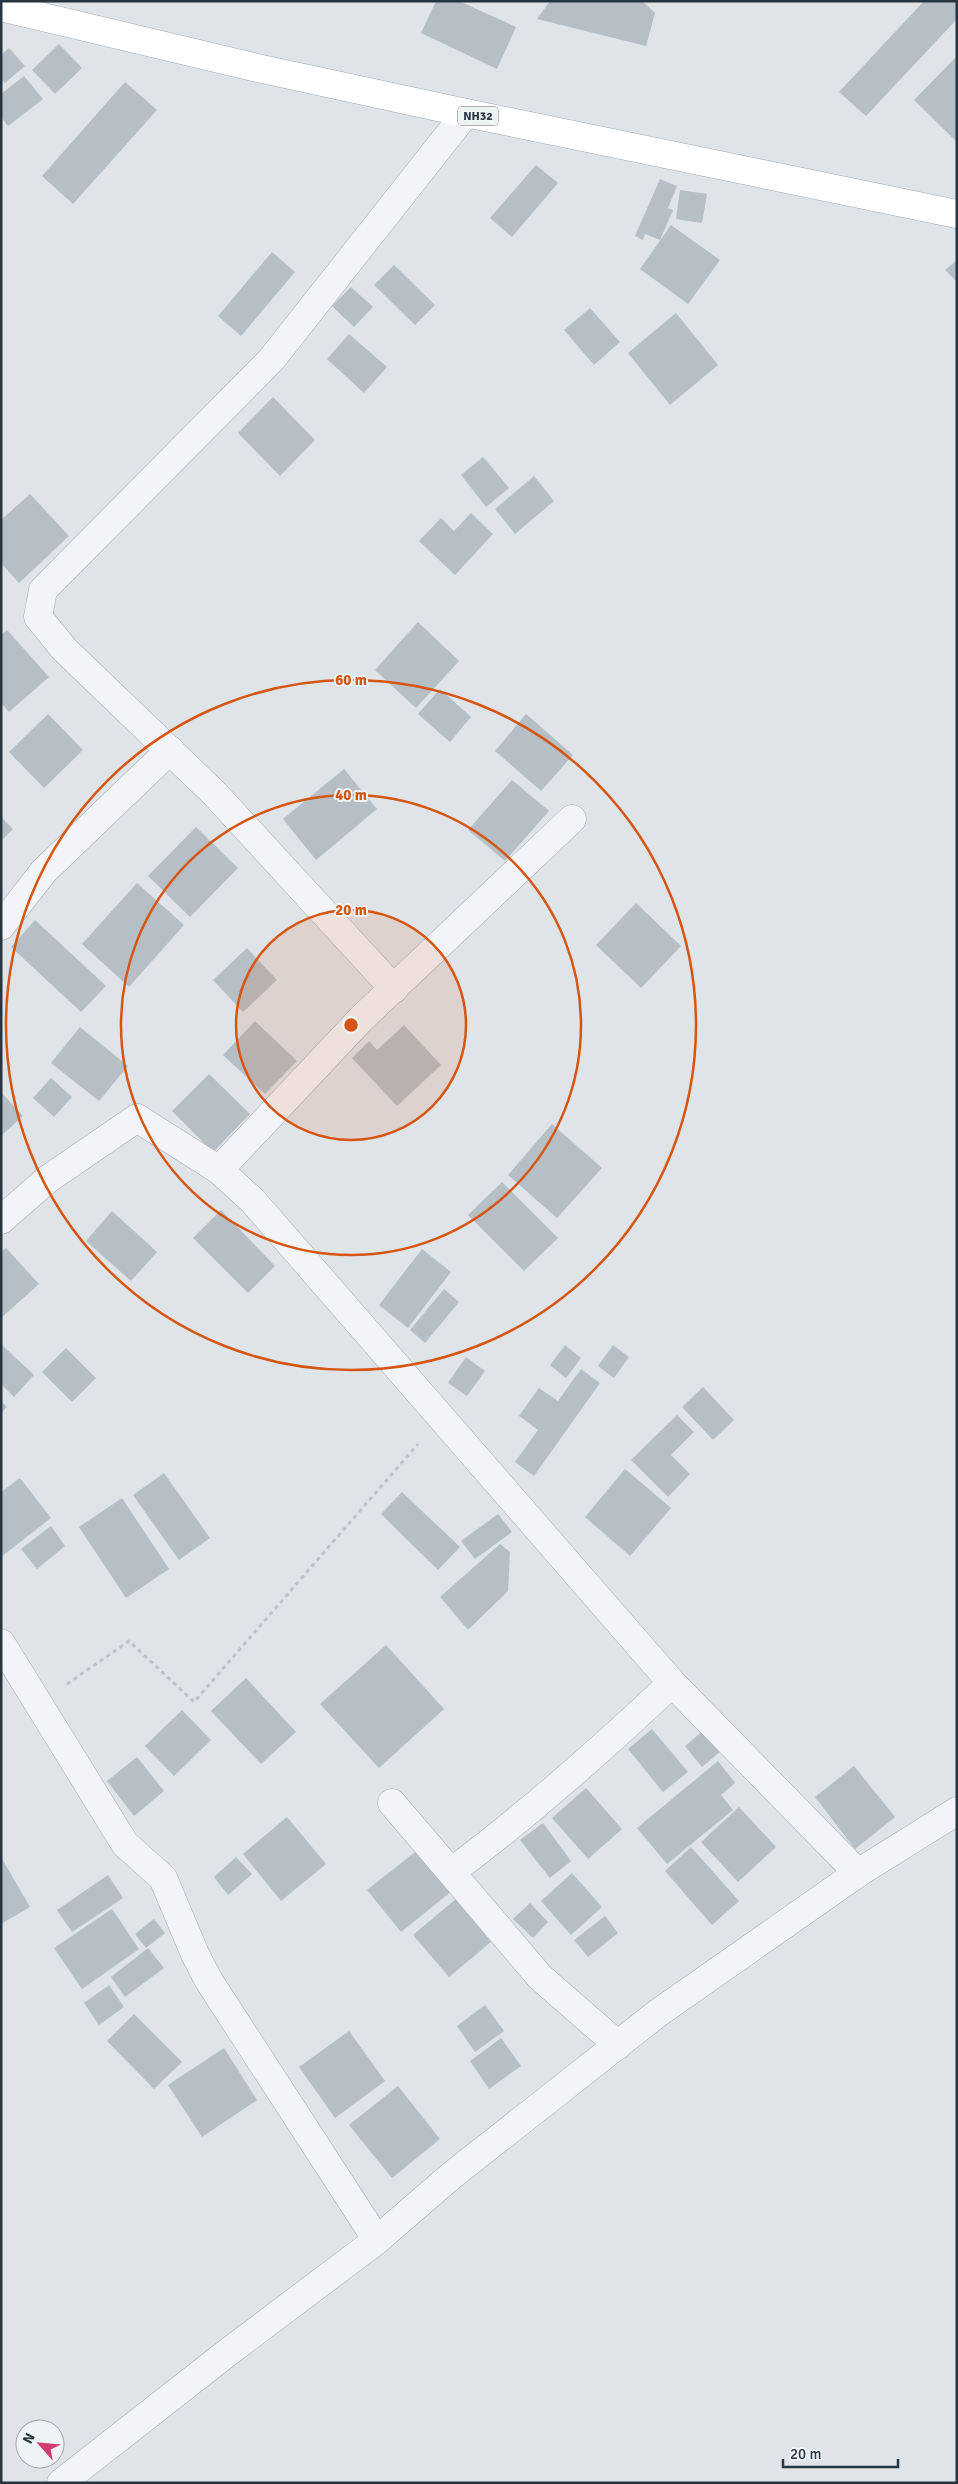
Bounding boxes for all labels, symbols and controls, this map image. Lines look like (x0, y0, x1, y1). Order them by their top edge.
road number: NH32 (458, 106, 498, 125)
text: 60 m (335, 671, 367, 689)
text: 40 m (335, 786, 367, 804)
text: 20 m (335, 901, 367, 919)
centre of rings (342, 1016, 360, 1034)
north arrow (15, 2419, 65, 2469)
text: N (19, 2430, 39, 2447)
scale bar (783, 2436, 898, 2468)
text: 20 m (790, 2445, 821, 2463)

